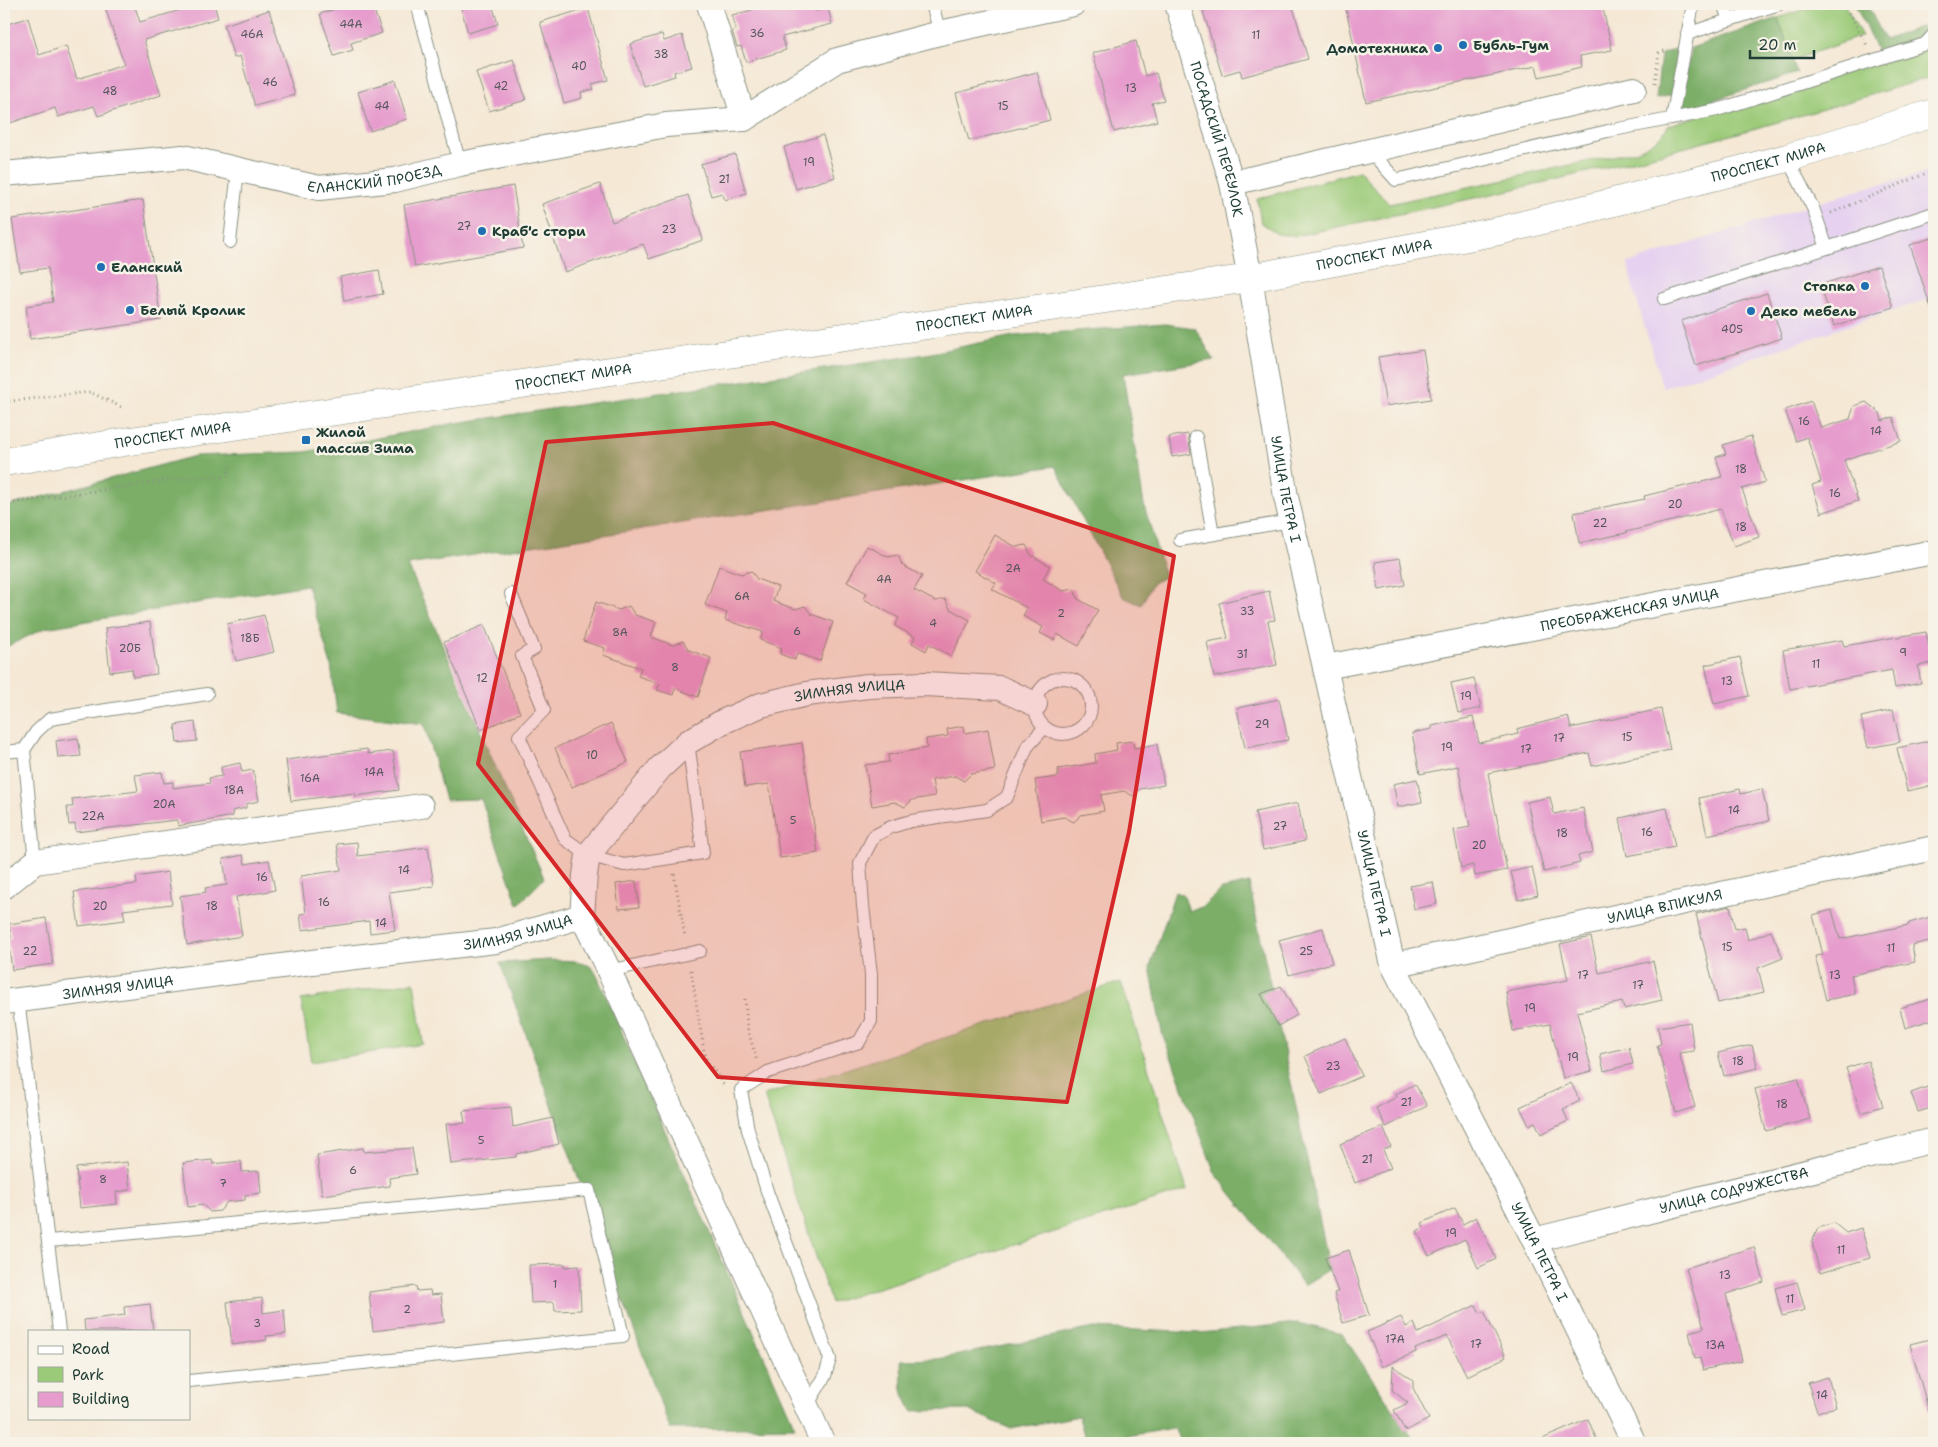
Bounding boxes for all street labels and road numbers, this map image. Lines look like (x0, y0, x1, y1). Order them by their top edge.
street label: ПОСАДСКИЙ ПЕРЕУЛОК (1186, 59, 1247, 218)
street label: ПРОСПЕКТ МИРА (1709, 138, 1828, 186)
street label: ЕЛАНСКИЙ ПРОЕЗД (305, 160, 443, 197)
street label: ПРОСПЕКТ МИРА (1315, 235, 1434, 274)
street label: ПРОСПЕКТ МИРА (915, 301, 1034, 336)
street label: ПРОСПЕКТ МИРА (514, 359, 633, 394)
street label: ПРОСПЕКТ МИРА (113, 418, 232, 452)
street label: УЛИЦА ПЕТРА I (1267, 434, 1305, 545)
street label: ПРЕОБРАЖЕНСКАЯ УЛИЦА (1539, 584, 1720, 635)
street label: ЗИМНЯЯ УЛИЦА (792, 676, 906, 706)
street label: УЛИЦА ПЕТРА I (1353, 828, 1395, 938)
street label: УЛИЦА В.ПИКУЛЯ (1606, 885, 1724, 927)
street label: ЗИМНЯЯ УЛИЦА (462, 910, 575, 954)
street label: ЗИМНЯЯ УЛИЦА (61, 971, 175, 1003)
street label: УЛИЦА СОДРУЖЕСТВА (1657, 1163, 1810, 1217)
street label: УЛИЦА ПЕТРА I (1507, 1199, 1572, 1305)

